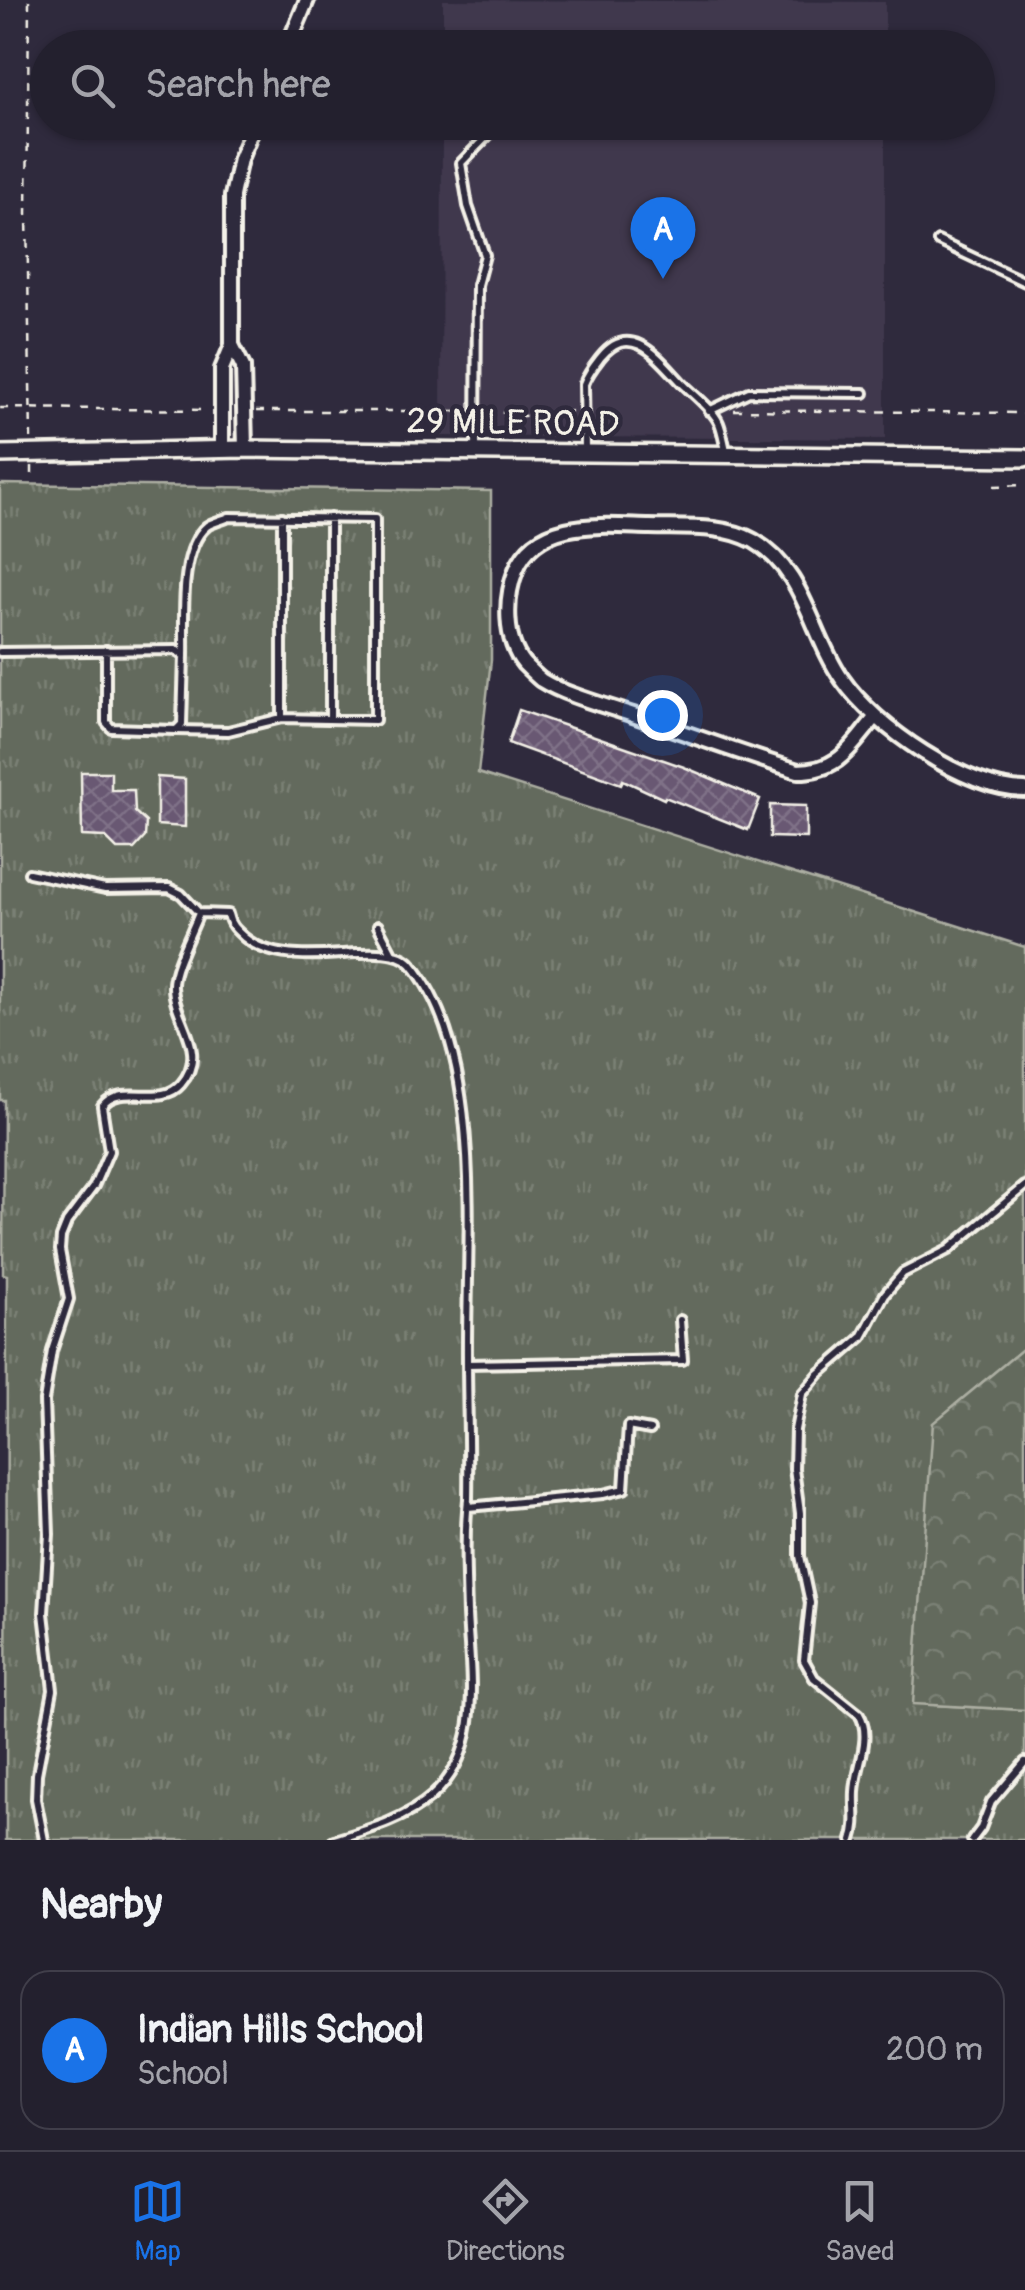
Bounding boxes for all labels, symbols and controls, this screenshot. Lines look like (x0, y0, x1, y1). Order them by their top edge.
search box (30, 30, 995, 140)
icon: search (65, 58, 120, 113)
text: Search here (145, 61, 331, 109)
pin: A (630, 196, 696, 279)
street label: 29 MILE ROAD (406, 399, 620, 447)
your location (637, 690, 688, 741)
text: Nearby (40, 1879, 162, 1931)
text: Indian Hills School (137, 2006, 424, 2054)
text: A (64, 2030, 85, 2070)
text: 200 m (886, 2030, 983, 2070)
text: School (137, 2054, 229, 2094)
tab: Map (130, 2174, 185, 2269)
tab: Directions (446, 2174, 565, 2269)
tab: Saved (825, 2174, 895, 2269)

